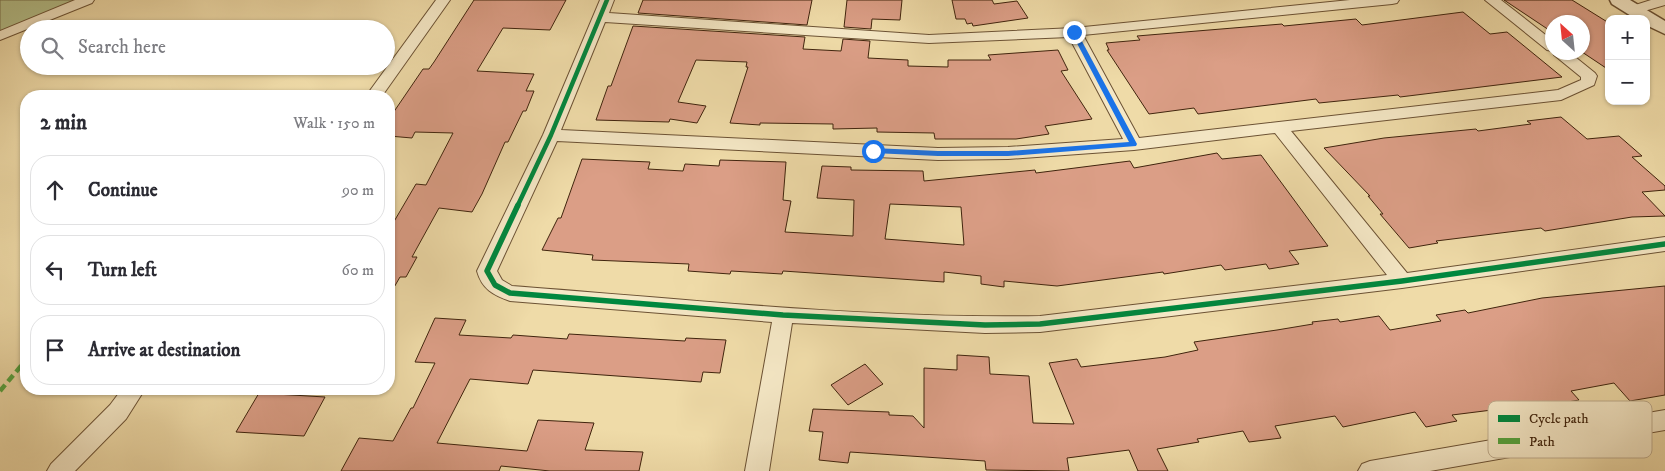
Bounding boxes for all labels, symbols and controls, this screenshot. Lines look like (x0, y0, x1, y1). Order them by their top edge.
north arrow (1545, 15, 1590, 60)
map controls (1605, 15, 1650, 105)
button: + (1605, 15, 1650, 60)
search box (20, 20, 395, 75)
route end (1063, 21, 1086, 44)
icon: search (38, 34, 66, 62)
text: Search here (78, 36, 166, 59)
button: − (1605, 60, 1650, 105)
text: 2 min (40, 110, 87, 136)
text: Walk · 150 m (293, 113, 375, 133)
route start (862, 140, 885, 163)
icon: ahead (41, 176, 69, 204)
text: Continue (88, 179, 158, 202)
text: 90 m (342, 180, 374, 200)
icon: left (41, 256, 69, 284)
text: Turn left (88, 259, 157, 282)
text: 60 m (342, 260, 374, 280)
icon: arrive (41, 336, 69, 364)
text: Arrive at destination (88, 339, 240, 362)
legend (1488, 401, 1652, 458)
text: Cycle path (1529, 410, 1589, 428)
text: Path (1529, 433, 1556, 451)

